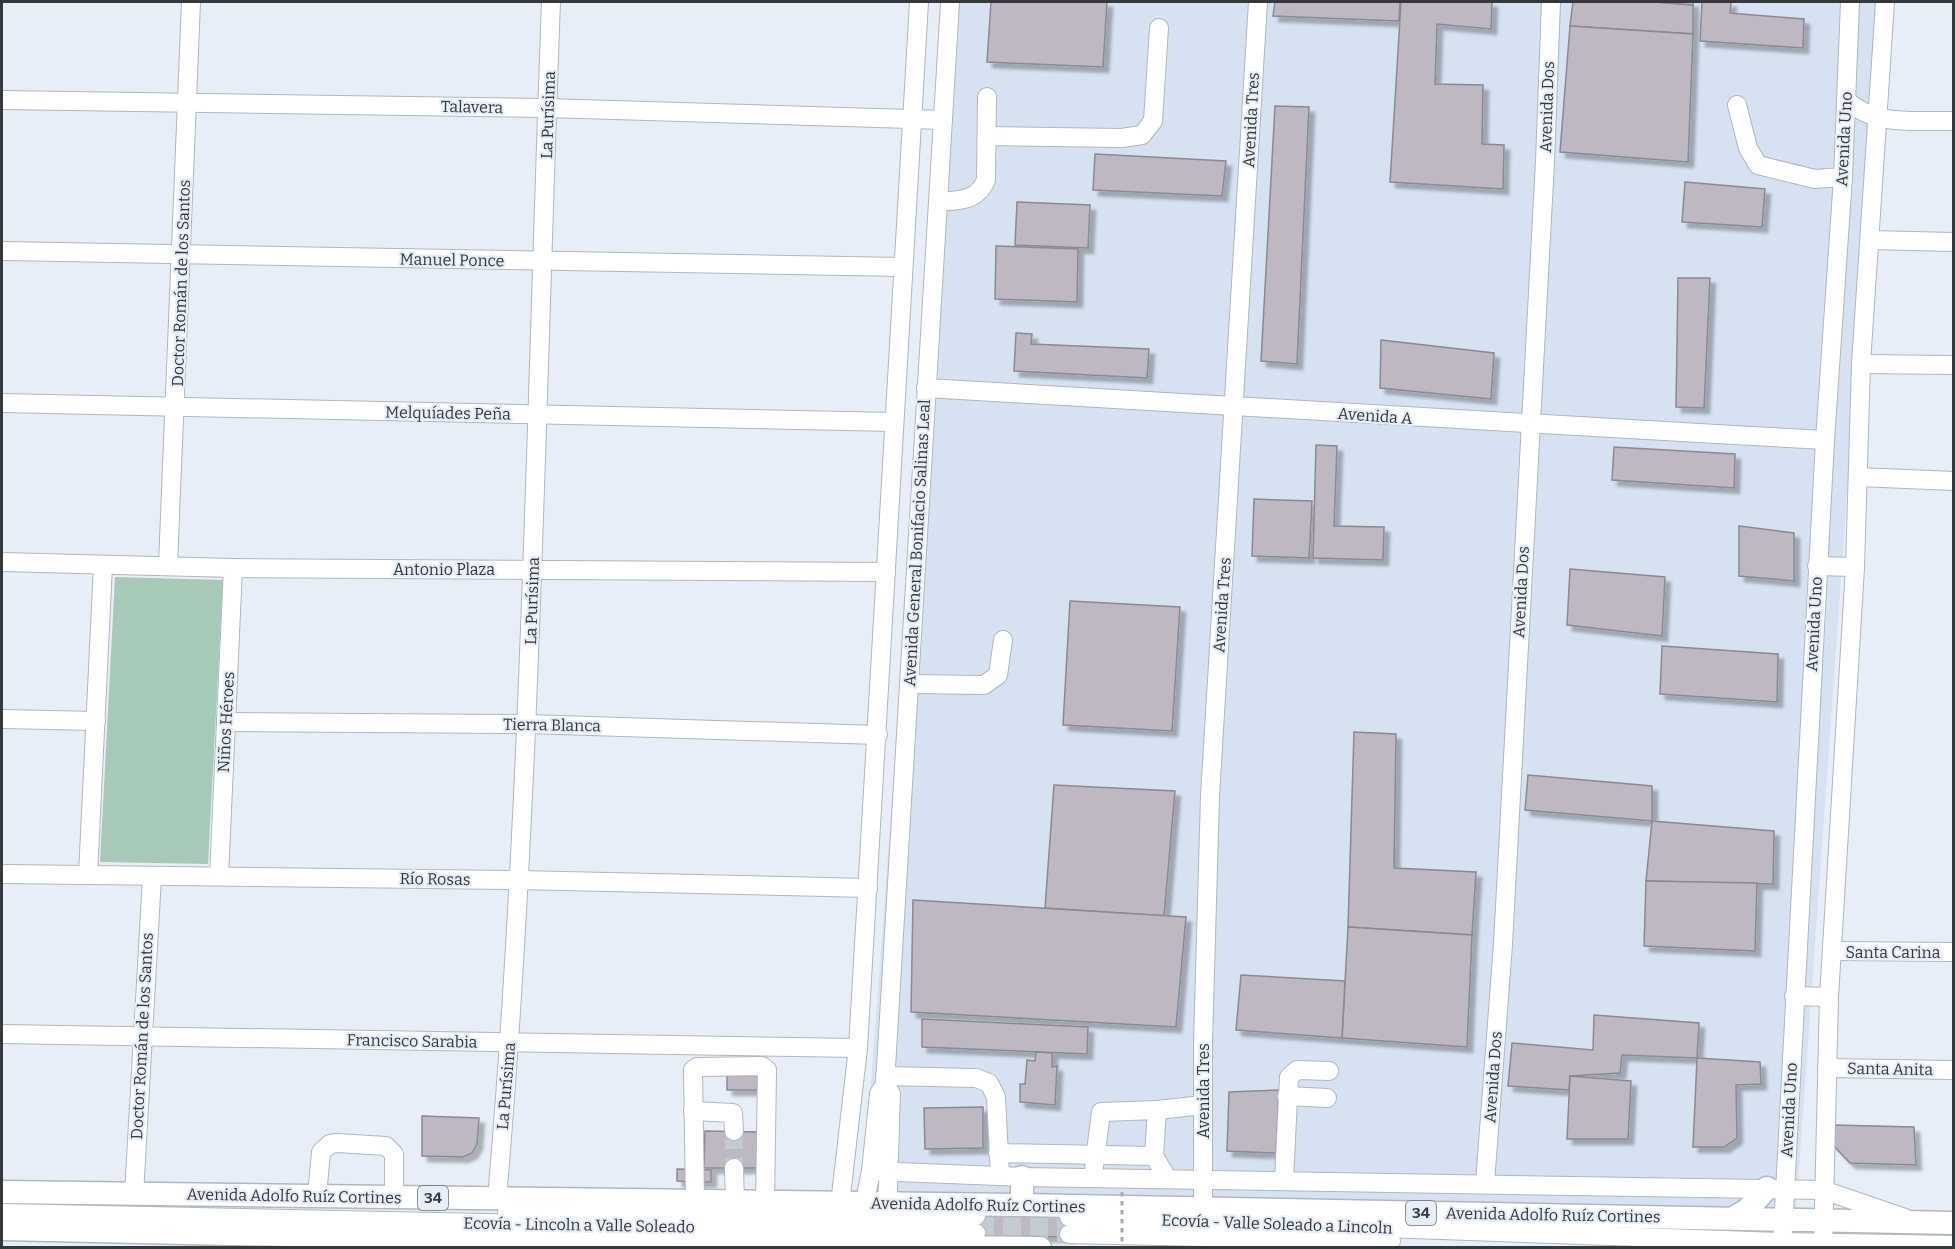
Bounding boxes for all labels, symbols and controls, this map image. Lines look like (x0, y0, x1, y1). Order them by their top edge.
street label: Avenida Dos (1536, 61, 1558, 153)
street label: La Purísima (537, 71, 559, 159)
street label: Avenida Tres (1239, 72, 1263, 168)
street label: Avenida Uno (1832, 91, 1856, 187)
street label: Talavera (441, 97, 503, 117)
street label: Doctor Román de los Santos (168, 179, 194, 387)
street label: Manuel Ponce (400, 250, 504, 270)
street label: Avenida General Bonifacio Salinas Leal (900, 399, 934, 687)
street label: Melquíades Peña (385, 402, 511, 424)
street label: Avenida A (1337, 404, 1414, 428)
street label: Avenida Dos (1509, 546, 1533, 638)
street label: La Purísima (521, 557, 543, 645)
street label: Avenida Tres (1209, 557, 1235, 653)
street label: Antonio Plaza (393, 560, 495, 579)
street label: Avenida Uno (1802, 576, 1826, 672)
street label: Niños Héroes (214, 671, 238, 773)
street label: Tierra Blanca (503, 715, 601, 735)
street label: Río Rosas (399, 869, 471, 889)
street label: Doctor Román de los Santos (127, 932, 157, 1140)
street label: Santa Carina (1846, 943, 1941, 962)
street label: Francisco Sarabia (346, 1030, 478, 1052)
street label: Avenida Dos (1480, 1031, 1506, 1123)
street label: La Purísima (493, 1041, 519, 1131)
street label: Avenida Tres (1194, 1043, 1213, 1139)
street label: Santa Anita (1847, 1059, 1933, 1079)
street label: Avenida Uno (1777, 1062, 1801, 1158)
street label: Avenida Adolfo Ruíz Cortines (186, 1185, 402, 1207)
road number: 34 (418, 1186, 448, 1210)
street label: Avenida Adolfo Ruíz Cortines (870, 1194, 1086, 1216)
road number: 34 (1406, 1201, 1436, 1225)
street label: Avenida Adolfo Ruíz Cortines (1445, 1204, 1661, 1226)
street label: Ecovía - Valle Soleado a Lincoln (1161, 1210, 1393, 1238)
street label: Ecovía - Lincoln a Valle Soleado (463, 1213, 695, 1237)

